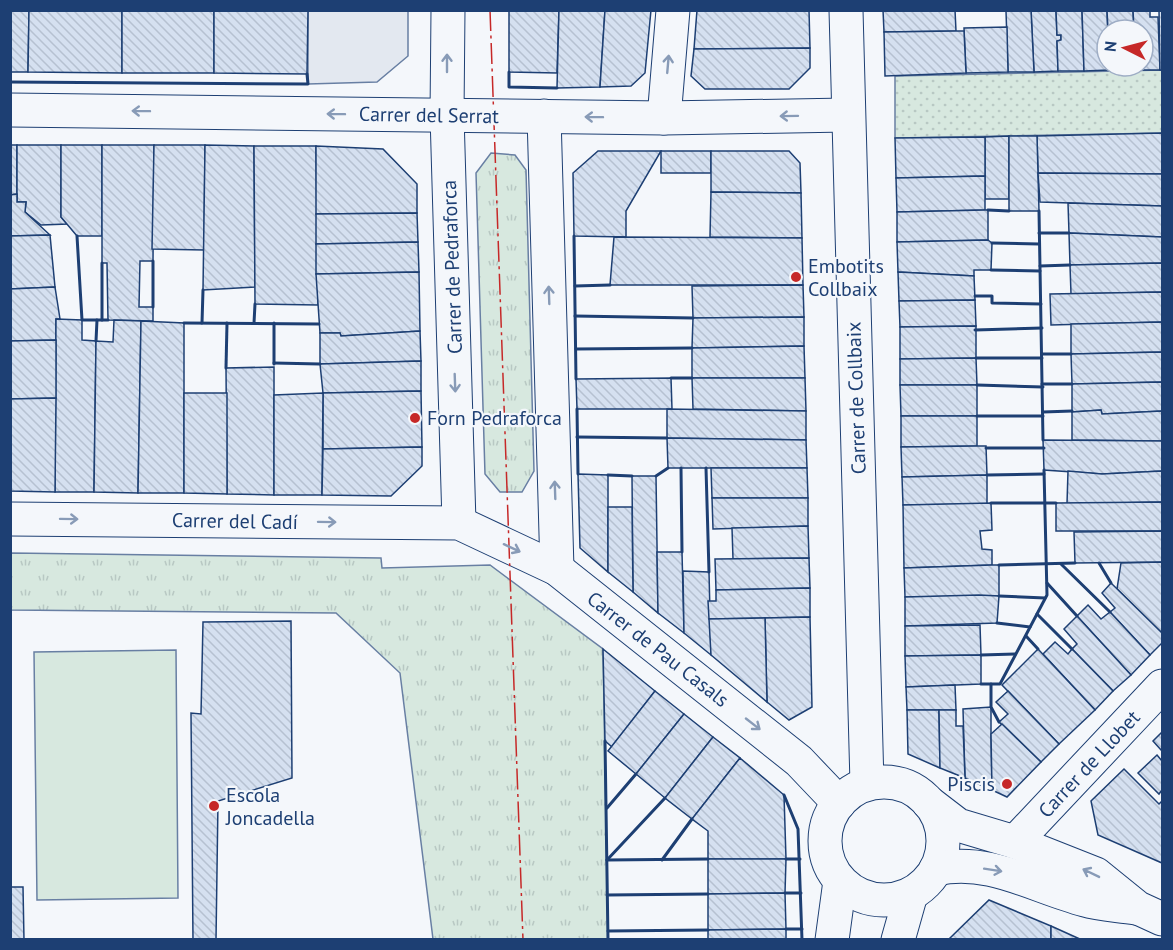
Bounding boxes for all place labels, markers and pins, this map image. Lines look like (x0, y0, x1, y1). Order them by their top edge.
place label: Embotits Collbaix (808, 253, 884, 302)
marker: Embotits Collbaix (789, 270, 803, 284)
place label: Forn Pedraforca (427, 405, 562, 431)
marker: Forn Pedraforca (408, 411, 422, 425)
place label: Piscis (947, 771, 995, 797)
marker: Piscis (1000, 777, 1014, 791)
place label: Escola Joncadella (225, 782, 315, 831)
marker: Escola Joncadella (207, 799, 221, 813)

